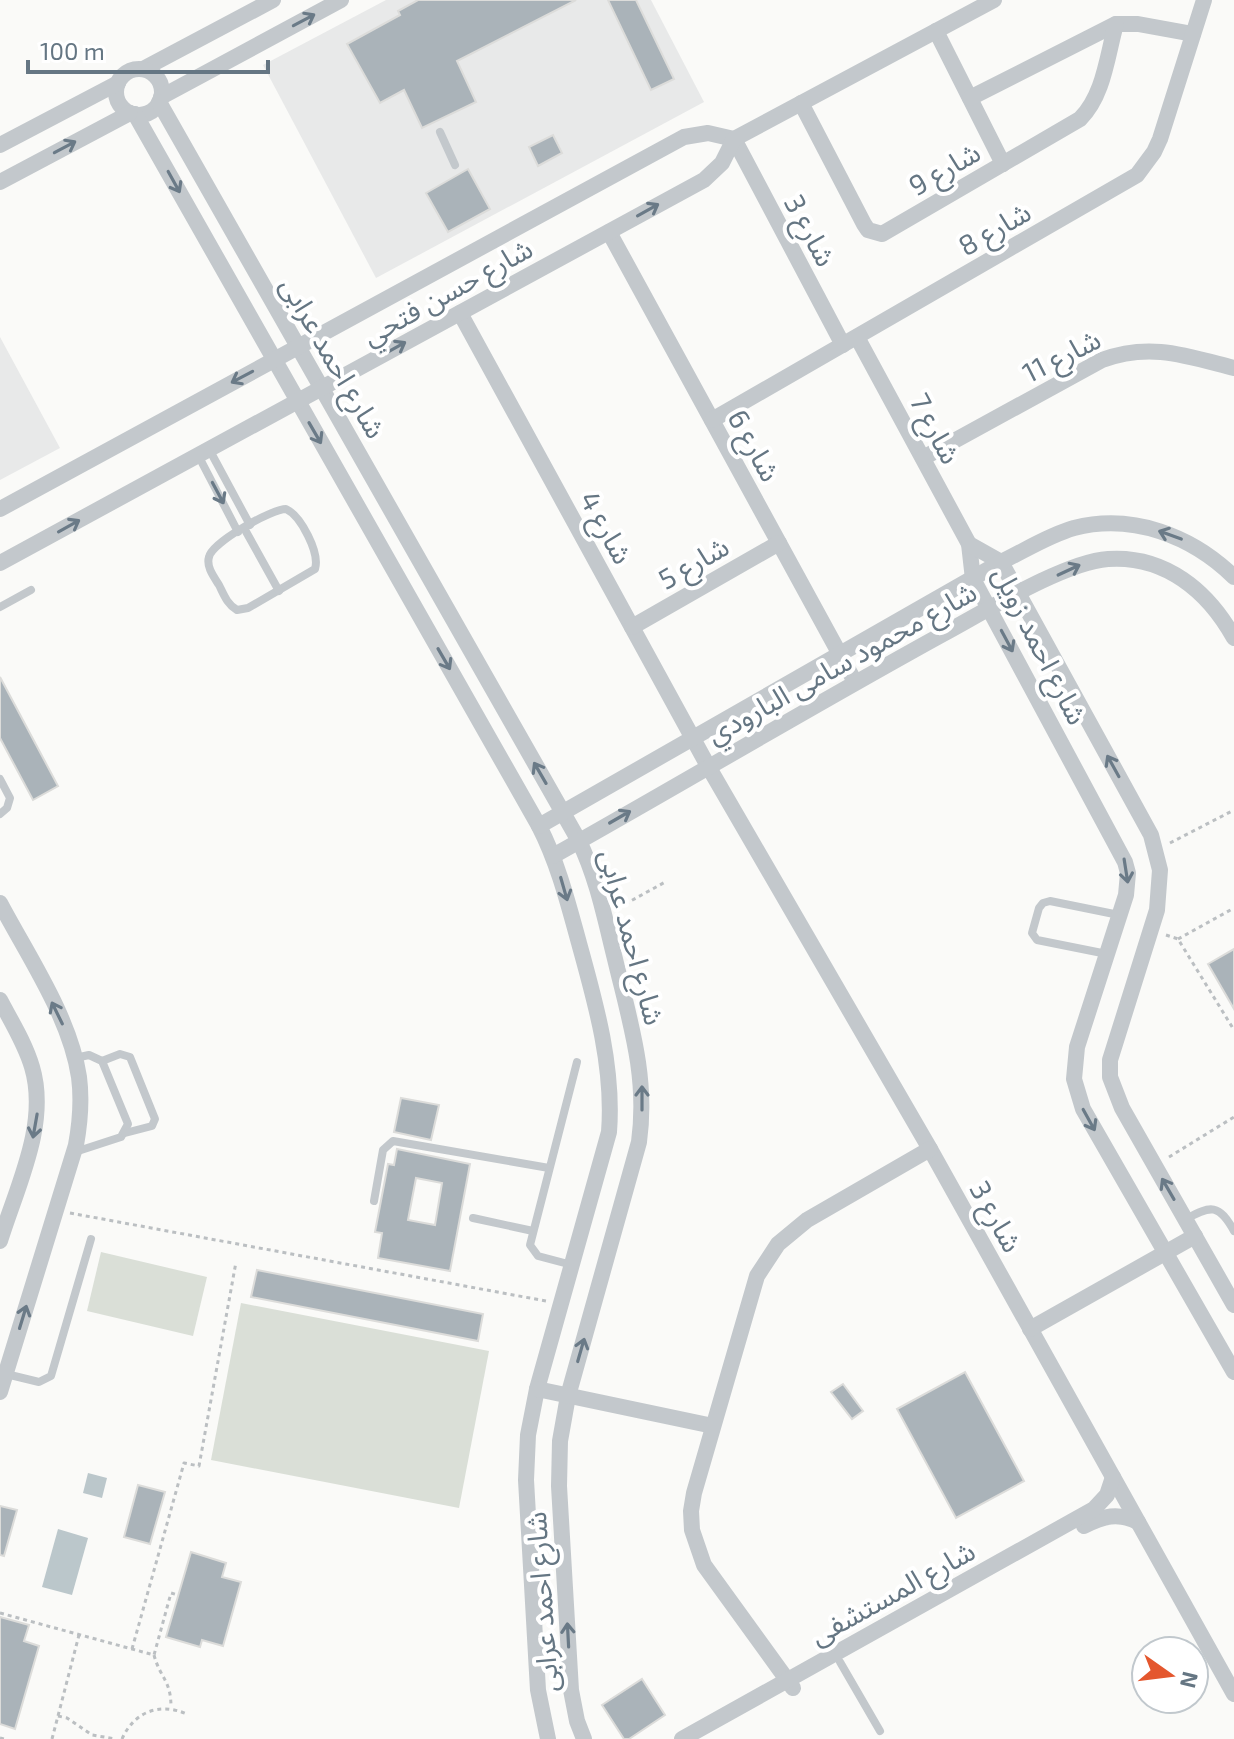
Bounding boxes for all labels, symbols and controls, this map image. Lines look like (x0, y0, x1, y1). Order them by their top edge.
one-way arrow (291, 12, 315, 28)
scale bar (28, 24, 268, 74)
text: 100 m (40, 36, 105, 65)
street label: شارع 9 (902, 134, 988, 206)
one-way arrow (53, 139, 76, 155)
one-way arrow (166, 170, 182, 193)
street label: شارع 3 (774, 188, 844, 274)
street label: شارع 8 (952, 194, 1039, 267)
one-way arrow (636, 202, 660, 218)
street label: شارع حسن فتحي (356, 230, 541, 357)
street label: شارع احمد عرابى (270, 270, 394, 446)
street label: شارع 11 (1016, 321, 1108, 393)
one-way arrow (383, 340, 407, 355)
one-way arrow (231, 370, 254, 386)
street label: شارع 7 (899, 387, 969, 472)
street label: شارع 6 (717, 403, 788, 489)
one-way arrow (307, 421, 323, 444)
one-way arrow (211, 481, 227, 505)
street label: شارع 4 (569, 485, 641, 572)
one-way arrow (56, 518, 80, 533)
one-way arrow (1158, 527, 1182, 541)
street label: شارع 5 (652, 528, 737, 600)
street label: شارع احمد زويل (982, 560, 1095, 732)
one-way arrow (1056, 562, 1080, 577)
street label: شارع محمود سامى البارودي (700, 574, 984, 755)
one-way arrow (999, 629, 1015, 652)
one-way arrow (436, 647, 452, 670)
one-way arrow (1105, 755, 1121, 778)
one-way arrow (532, 762, 548, 785)
one-way arrow (608, 809, 631, 825)
street label: شارع احمد عرابى (588, 845, 673, 1030)
one-way arrow (1119, 858, 1134, 884)
one-way arrow (558, 876, 572, 901)
one-way arrow (49, 1002, 64, 1026)
one-way arrow (634, 1085, 650, 1112)
one-way arrow (1082, 1108, 1098, 1131)
one-way arrow (26, 1112, 41, 1138)
street label: شارع 3 (959, 1174, 1030, 1260)
one-way arrow (1160, 1178, 1176, 1201)
one-way arrow (17, 1305, 31, 1330)
one-way arrow (574, 1337, 589, 1363)
street label: شارع احمد عرابى (518, 1510, 569, 1693)
street label: شارع المستشفى (804, 1533, 983, 1656)
one-way arrow (560, 1622, 575, 1649)
north arrow (1130, 1635, 1210, 1715)
text: N (1176, 1669, 1205, 1691)

